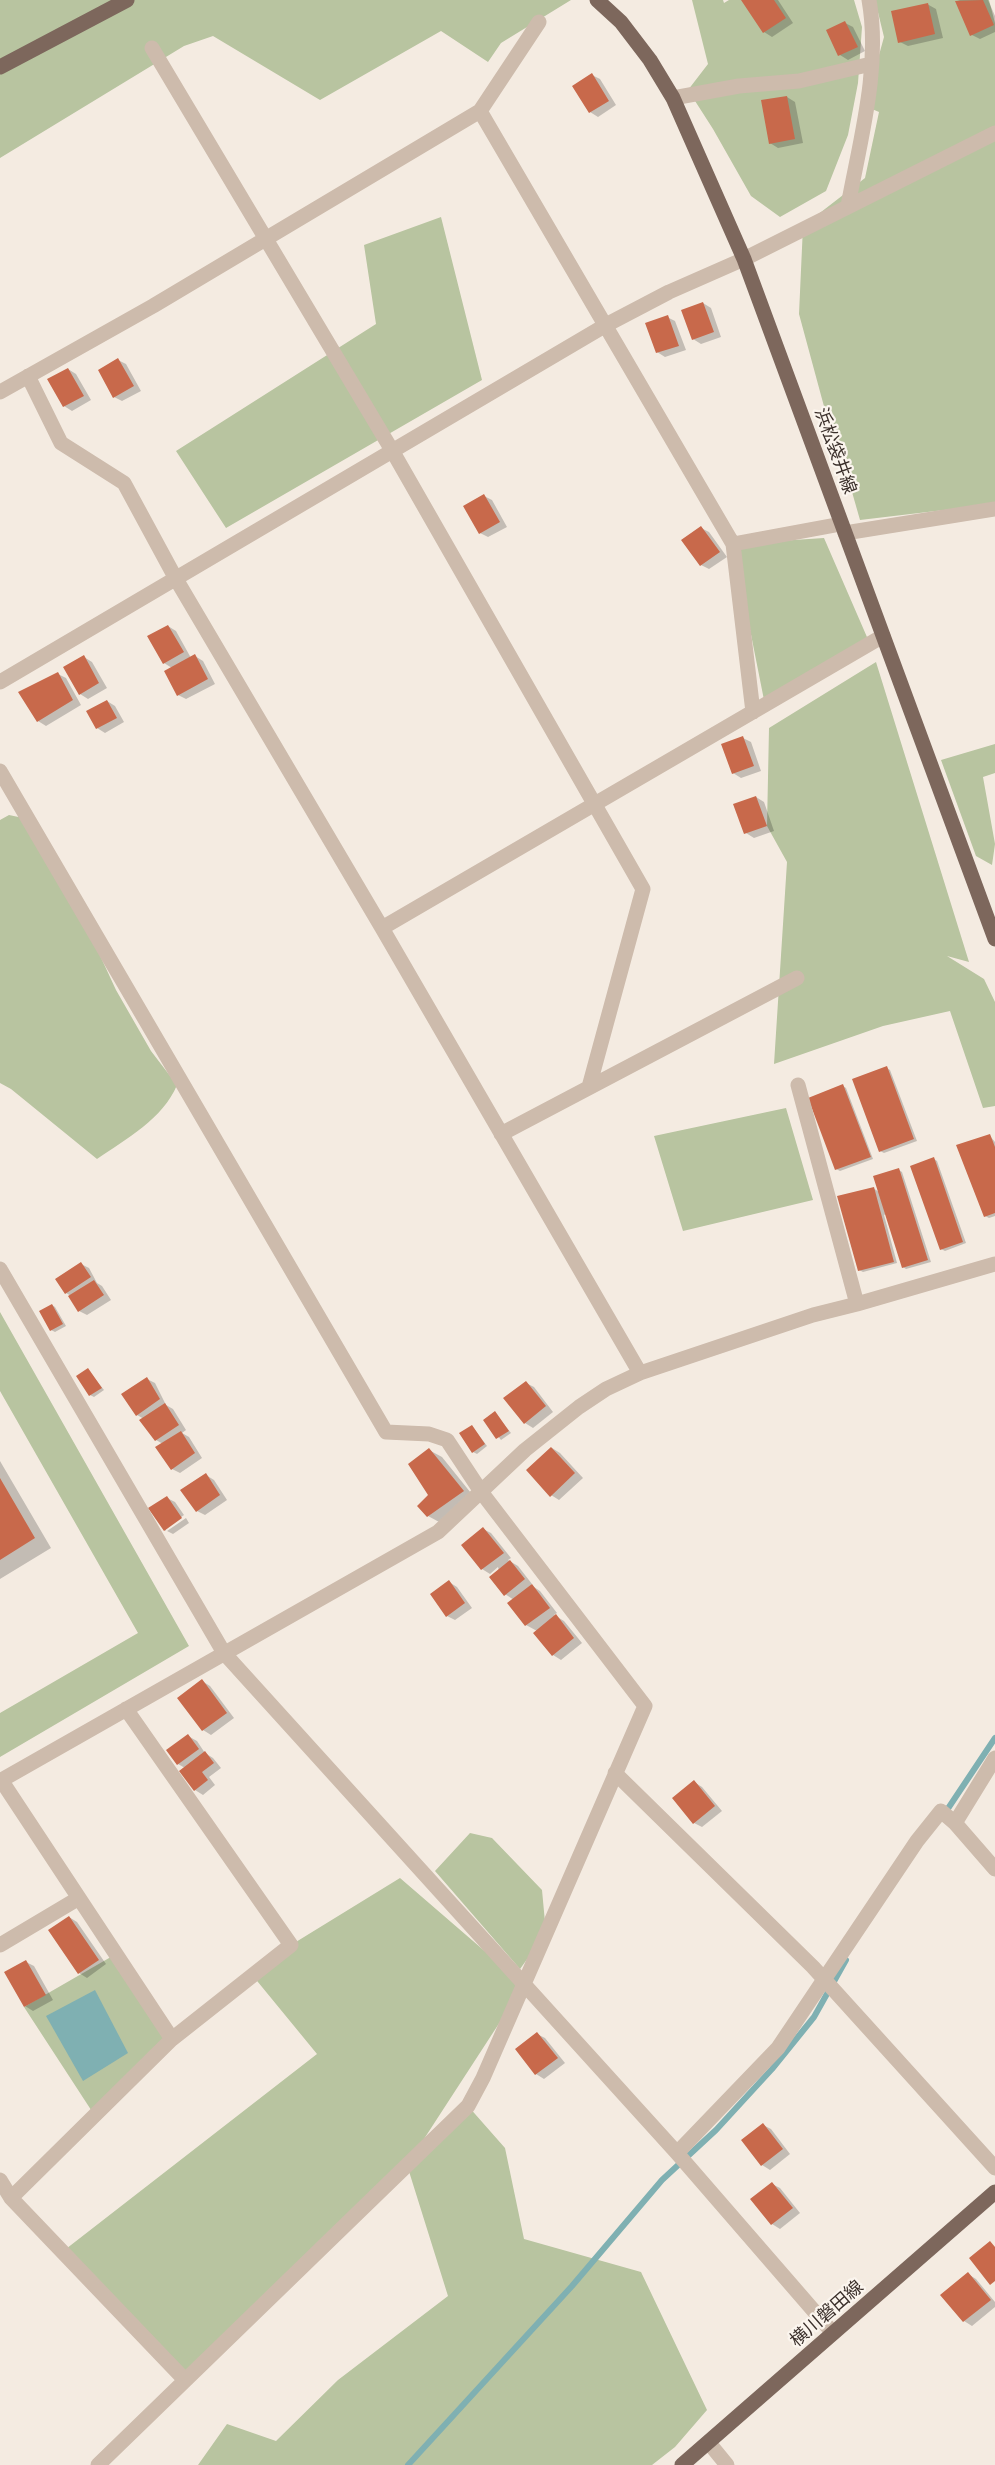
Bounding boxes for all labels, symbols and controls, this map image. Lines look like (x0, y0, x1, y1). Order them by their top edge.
street label: 浜松袋井線 (809, 405, 861, 497)
street label: 横川磐田線 (786, 2276, 868, 2352)

